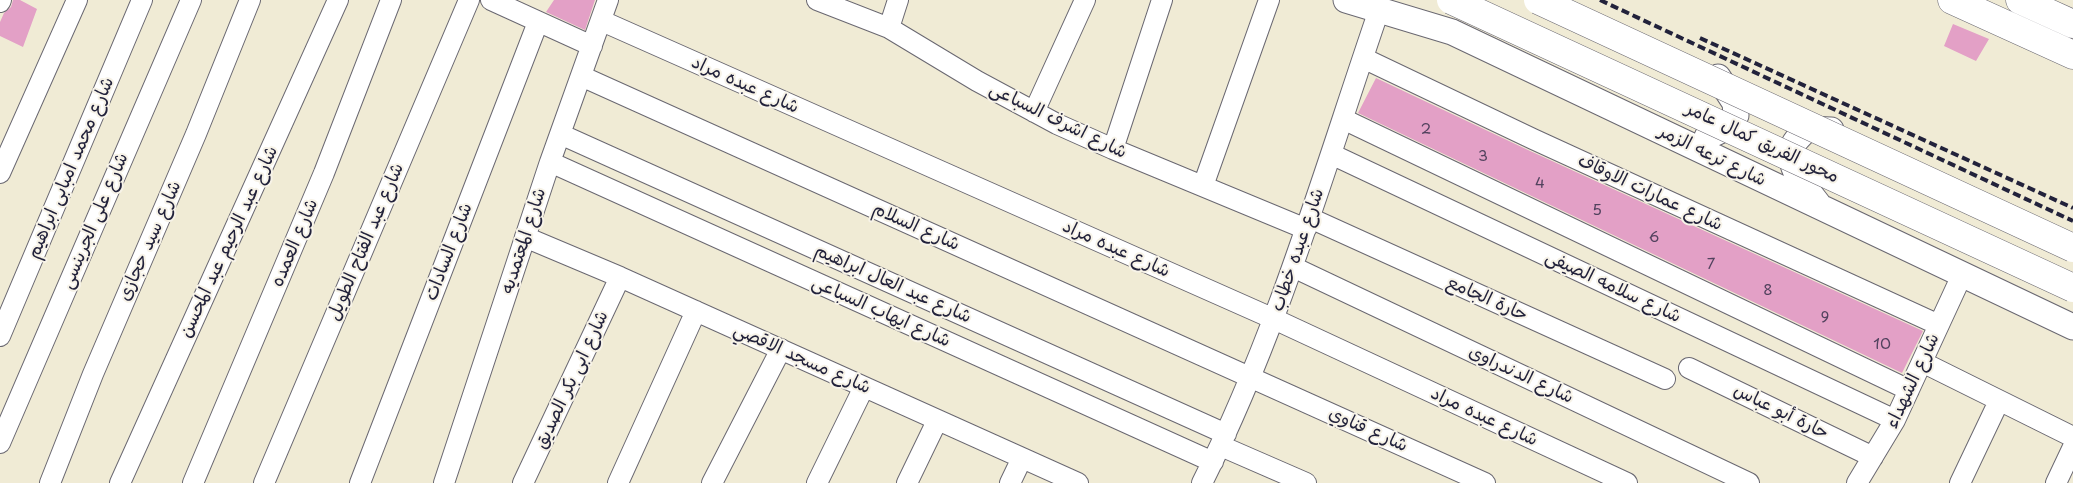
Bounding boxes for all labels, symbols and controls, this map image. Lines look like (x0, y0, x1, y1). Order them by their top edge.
street label: شارع عبده مراد (688, 52, 802, 118)
street label: شارع محمد امبابى ابراهيم (23, 74, 119, 262)
street label: شارع اشرف السباعى (986, 78, 1130, 164)
street label: محور الفريق كمال عامر (1682, 98, 1842, 188)
house number: 2 (1421, 121, 1431, 139)
street label: شارع ترعه الزمر (1655, 121, 1769, 191)
street label: شارع عبد الرحيم عبد المحسن (175, 143, 283, 341)
house number: 3 (1478, 148, 1488, 166)
street label: شارع على الجرينسى (57, 150, 133, 292)
street label: شارع عمارات الاوقاف (1574, 150, 1726, 236)
street label: شارع عبد الفتاح الطويل (323, 160, 409, 324)
house number: 4 (1535, 175, 1545, 193)
street label: شارع سيد حجازى (114, 178, 186, 304)
street label: شارع المعتمديه (497, 185, 551, 297)
street label: شارع عبده خطاب (1267, 186, 1329, 314)
street label: شارع العمده (267, 196, 323, 290)
street label: شارع السلام (869, 198, 963, 256)
street label: شارع السادات (421, 200, 477, 304)
house number: 5 (1592, 202, 1602, 220)
street label: شارع عبده مراد (1059, 216, 1173, 282)
house number: 6 (1649, 229, 1659, 247)
street label: شارع عبد العال ابراهيم (811, 240, 975, 328)
street label: شارع سلامه الصيفى (1542, 246, 1684, 328)
house number: 7 (1707, 256, 1715, 274)
street label: شارع ايهاب السباعى (808, 272, 954, 352)
street label: حارة الجامع (1443, 272, 1531, 326)
house number: 8 (1763, 282, 1773, 300)
street label: شارع ابى بكر الصديق (530, 307, 614, 453)
house number: 9 (1821, 309, 1829, 327)
street label: شارع مسجد الاقصي (730, 319, 874, 399)
street label: شارع الشهداء (1882, 330, 1944, 432)
house number: 10 (1873, 336, 1891, 354)
street label: شارع الدندراوى (1465, 341, 1577, 409)
street label: حارة أبو عباس (1730, 380, 1832, 444)
street label: شارع عبده مراد (1427, 383, 1541, 451)
street label: شارع قناوي (1325, 403, 1411, 457)

